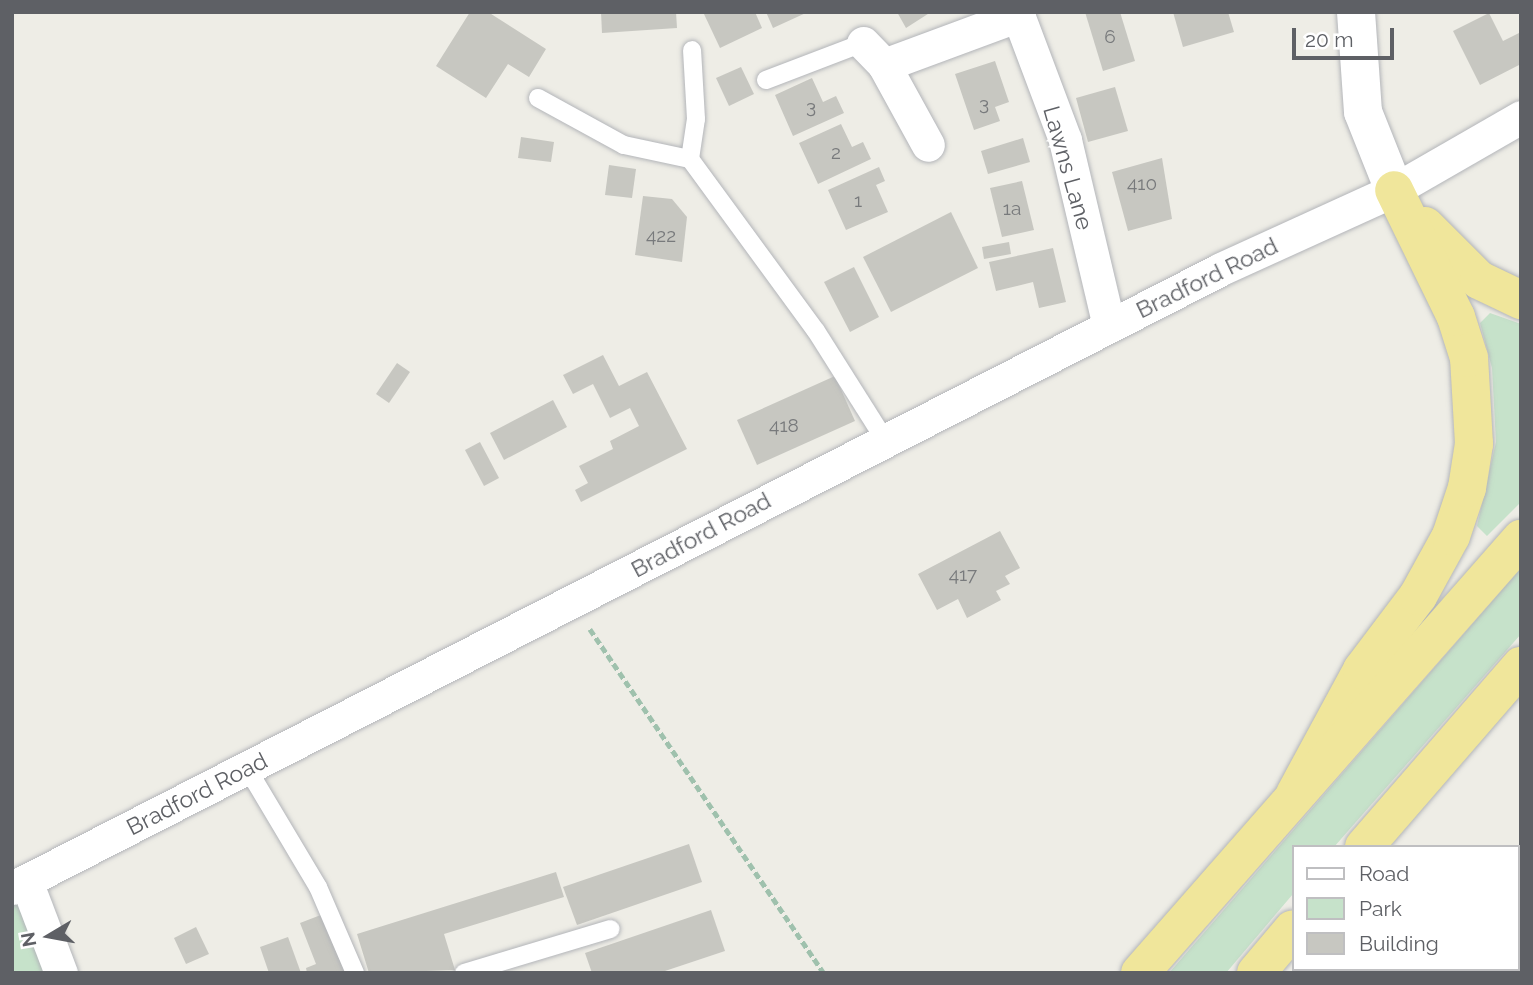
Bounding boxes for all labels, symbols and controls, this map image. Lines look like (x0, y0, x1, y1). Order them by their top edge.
scale bar (1295, 14, 1396, 58)
house number: 6 (1104, 26, 1116, 48)
text: 20 m (1305, 27, 1353, 52)
house number: 3 (979, 93, 989, 115)
house number: 3 (806, 96, 816, 118)
street label: Lawns Lane (1037, 103, 1099, 233)
house number: 2 (831, 142, 841, 164)
house number: 410 (1127, 173, 1157, 195)
house number: 1 (854, 190, 862, 212)
house number: 1a (1003, 198, 1021, 220)
house number: 422 (646, 225, 676, 247)
street label: Bradford Road (1132, 232, 1282, 324)
house number: 418 (769, 415, 799, 437)
street label: Bradford Road (626, 487, 776, 583)
house number: 417 (949, 564, 977, 586)
street label: Bradford Road (122, 747, 272, 841)
legend (1292, 845, 1519, 971)
text: Road (1359, 861, 1409, 886)
text: Park (1359, 896, 1402, 921)
north arrow (14, 901, 84, 971)
text: N (16, 931, 40, 949)
text: Building (1359, 931, 1439, 956)

